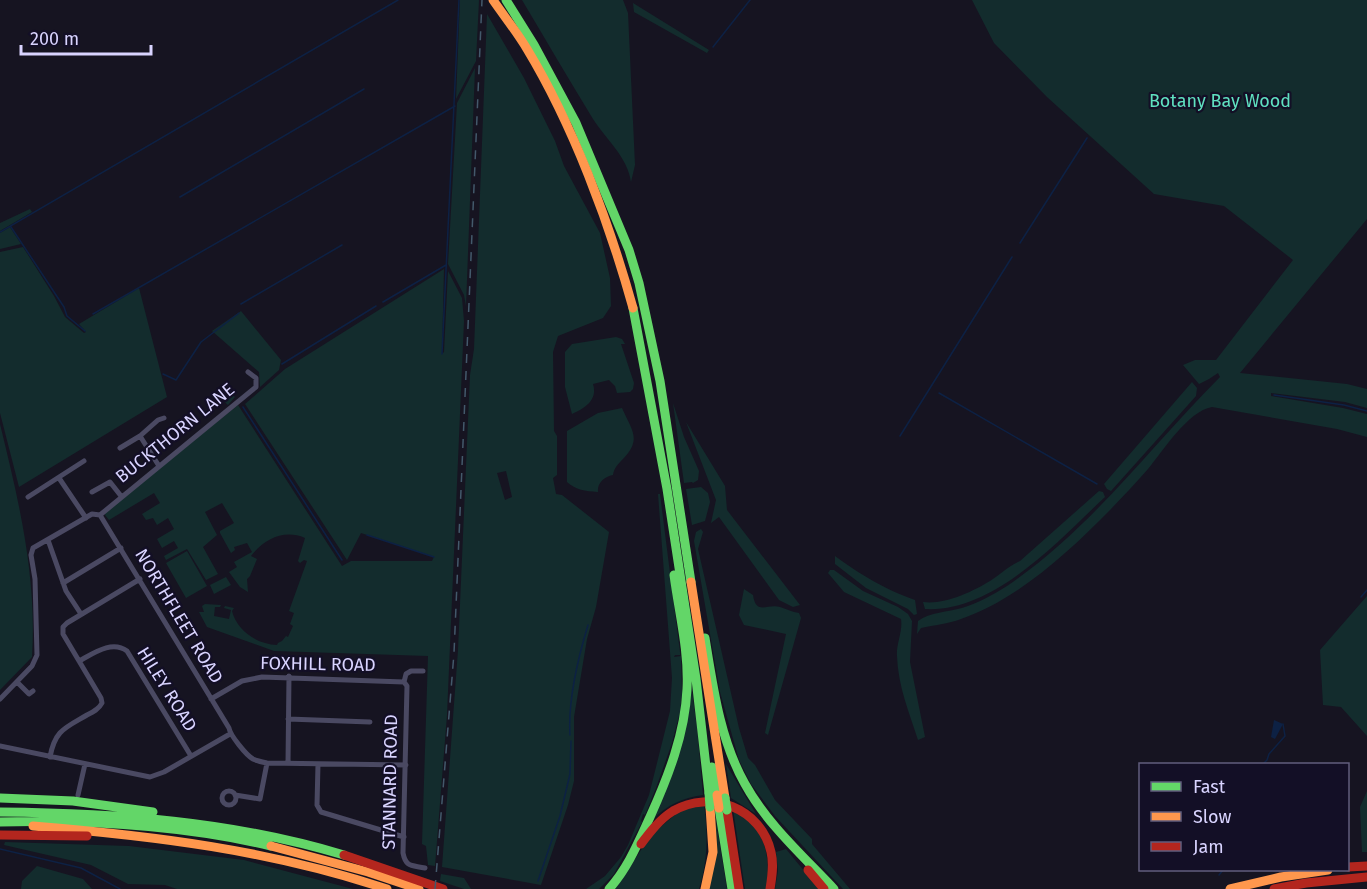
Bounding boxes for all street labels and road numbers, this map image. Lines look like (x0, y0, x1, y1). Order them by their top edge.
street label: BUCKTHORN LANE (111, 378, 239, 488)
street label: NORTHFLEET ROAD (130, 545, 228, 687)
street label: HILEY ROAD (132, 643, 202, 735)
street label: FOXHILL ROAD (260, 652, 376, 676)
street label: STANNARD ROAD (378, 714, 402, 850)

